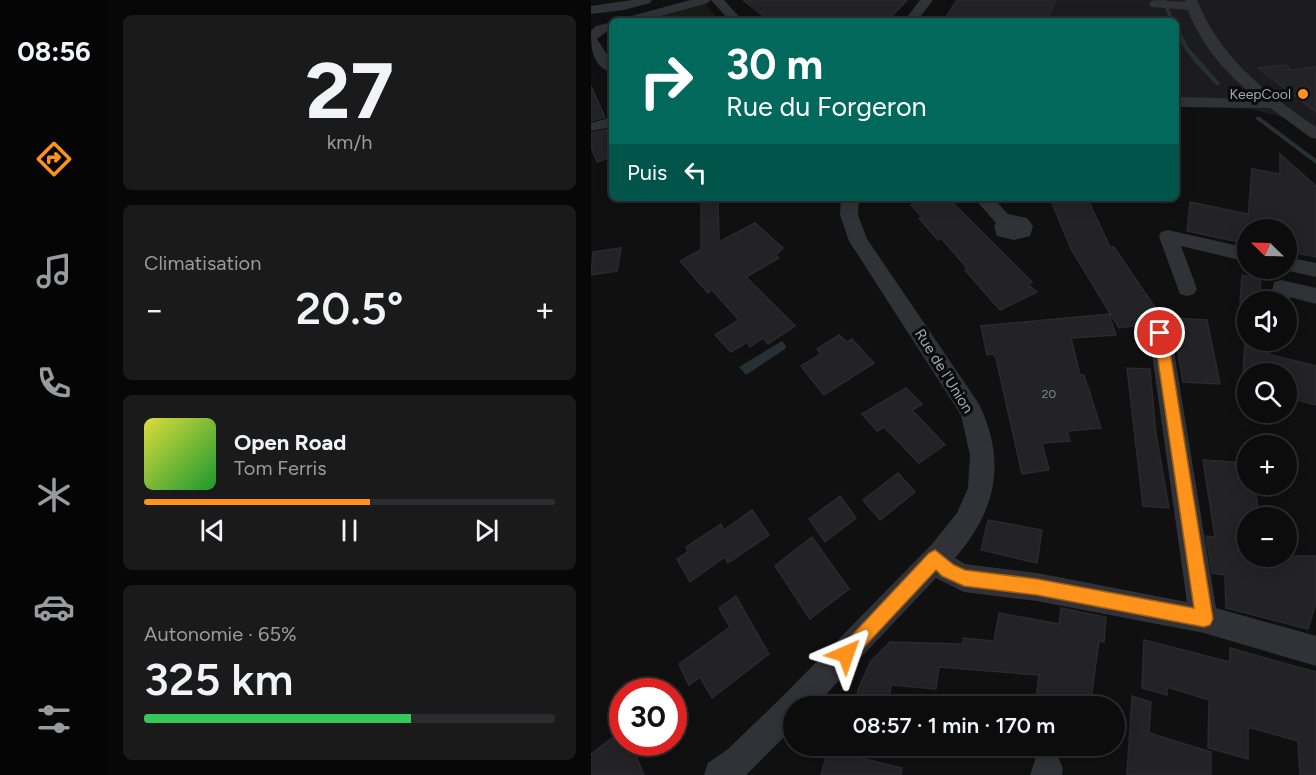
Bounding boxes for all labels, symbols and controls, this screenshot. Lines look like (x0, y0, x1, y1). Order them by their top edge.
text: 08:56 (17, 35, 91, 68)
text: 30 m (726, 39, 823, 90)
icon: right (627, 42, 705, 120)
text: 27 (305, 44, 394, 138)
place label: KeepCool (1230, 86, 1291, 103)
marker: KeepCool (1296, 87, 1310, 101)
text: Rue du Forgeron (726, 90, 927, 123)
text: km/h (327, 130, 372, 154)
icon: directions (33, 138, 75, 180)
icon: left (679, 156, 712, 189)
text: Puis (627, 159, 667, 186)
north arrow (1237, 219, 1297, 279)
map controls (1237, 219, 1297, 567)
icon: music (33, 250, 75, 292)
text: Climatisation (144, 251, 261, 275)
text: 20.5° (295, 281, 404, 335)
text: − (144, 290, 165, 329)
text: + (534, 290, 555, 329)
button: sound (1237, 291, 1297, 351)
pin (1134, 307, 1185, 358)
icon: arrive (1143, 316, 1176, 349)
street label: Rue de l'Union (911, 325, 977, 417)
icon: phone (33, 362, 75, 404)
button: search (1237, 363, 1297, 423)
house number: 20 (1042, 387, 1057, 401)
text: Open Road (234, 429, 346, 456)
button: + (1237, 435, 1297, 495)
text: Tom Ferris (234, 456, 327, 480)
icon: climate (33, 474, 75, 516)
button: − (1237, 507, 1297, 567)
icon: previous (196, 514, 229, 547)
icon: pause (333, 514, 366, 547)
icon: next (470, 514, 503, 547)
icon: car (33, 586, 75, 628)
text: Autonomie · 65% (144, 622, 297, 646)
position arrow (814, 622, 878, 686)
text: 325 km (144, 652, 294, 706)
speed limit sign: 30 (609, 678, 687, 756)
icon: filters (33, 698, 75, 740)
text: 08:57 · 1 min · 170 m (853, 712, 1055, 739)

